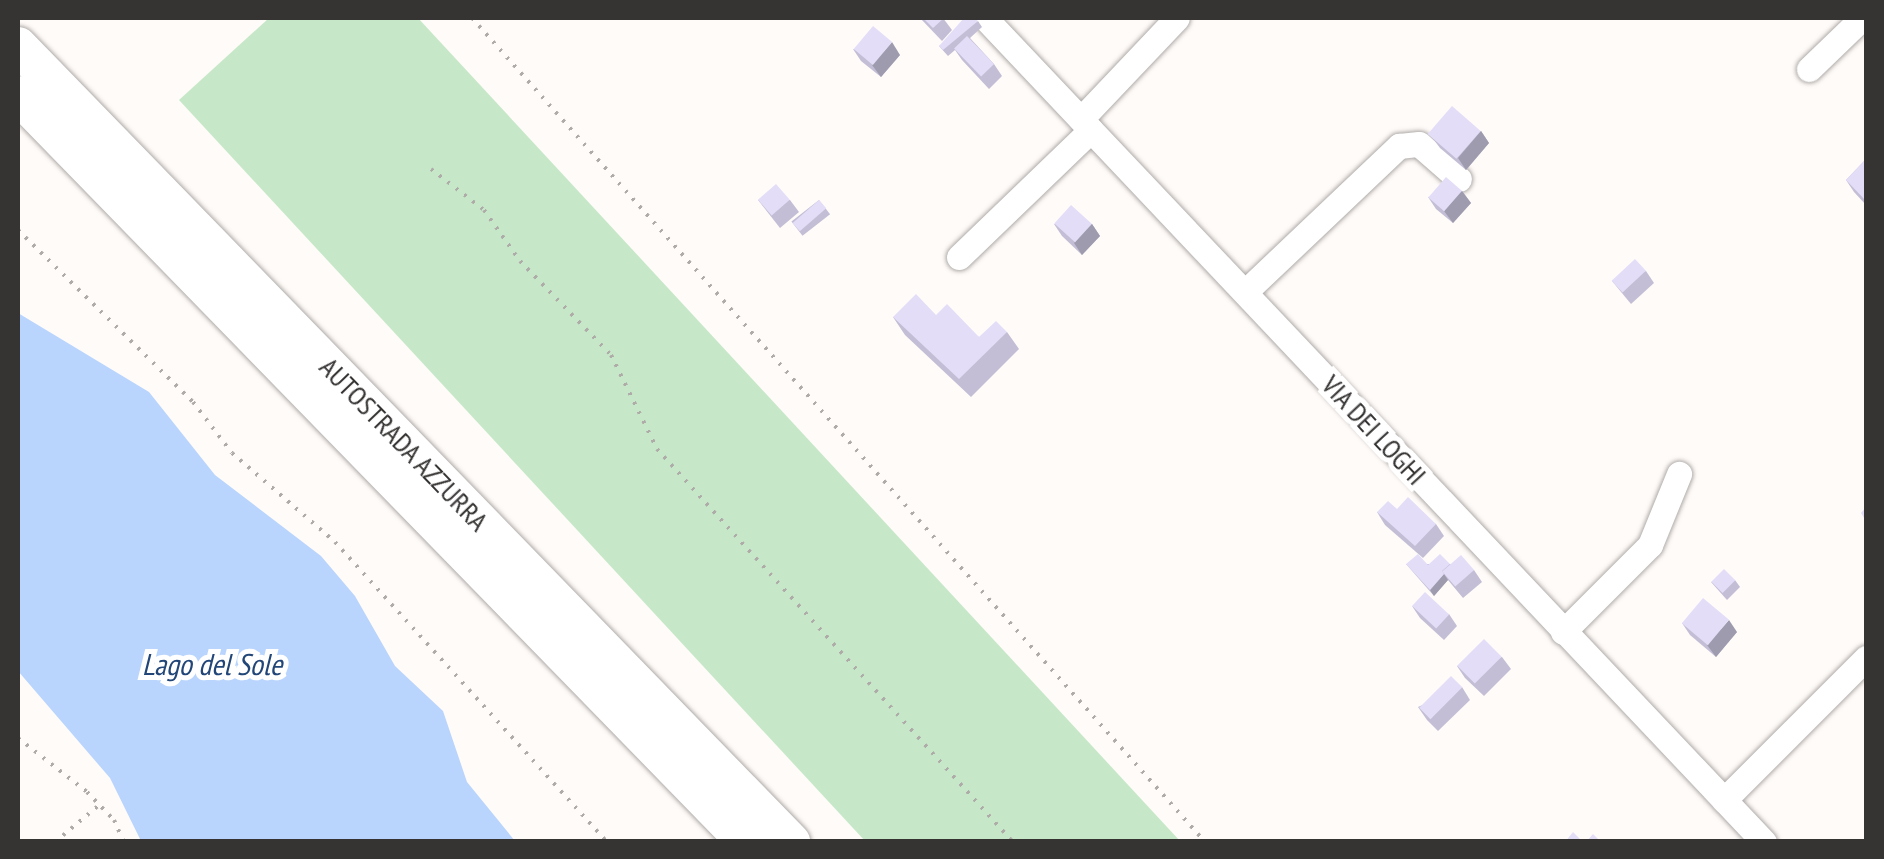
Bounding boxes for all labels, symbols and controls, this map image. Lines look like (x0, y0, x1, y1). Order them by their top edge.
street label: AUTOSTRADA AZZURRA (312, 350, 496, 538)
street label: VIA DEI LOGHI (1314, 368, 1434, 492)
water label: Lago del Sole (142, 646, 282, 682)

